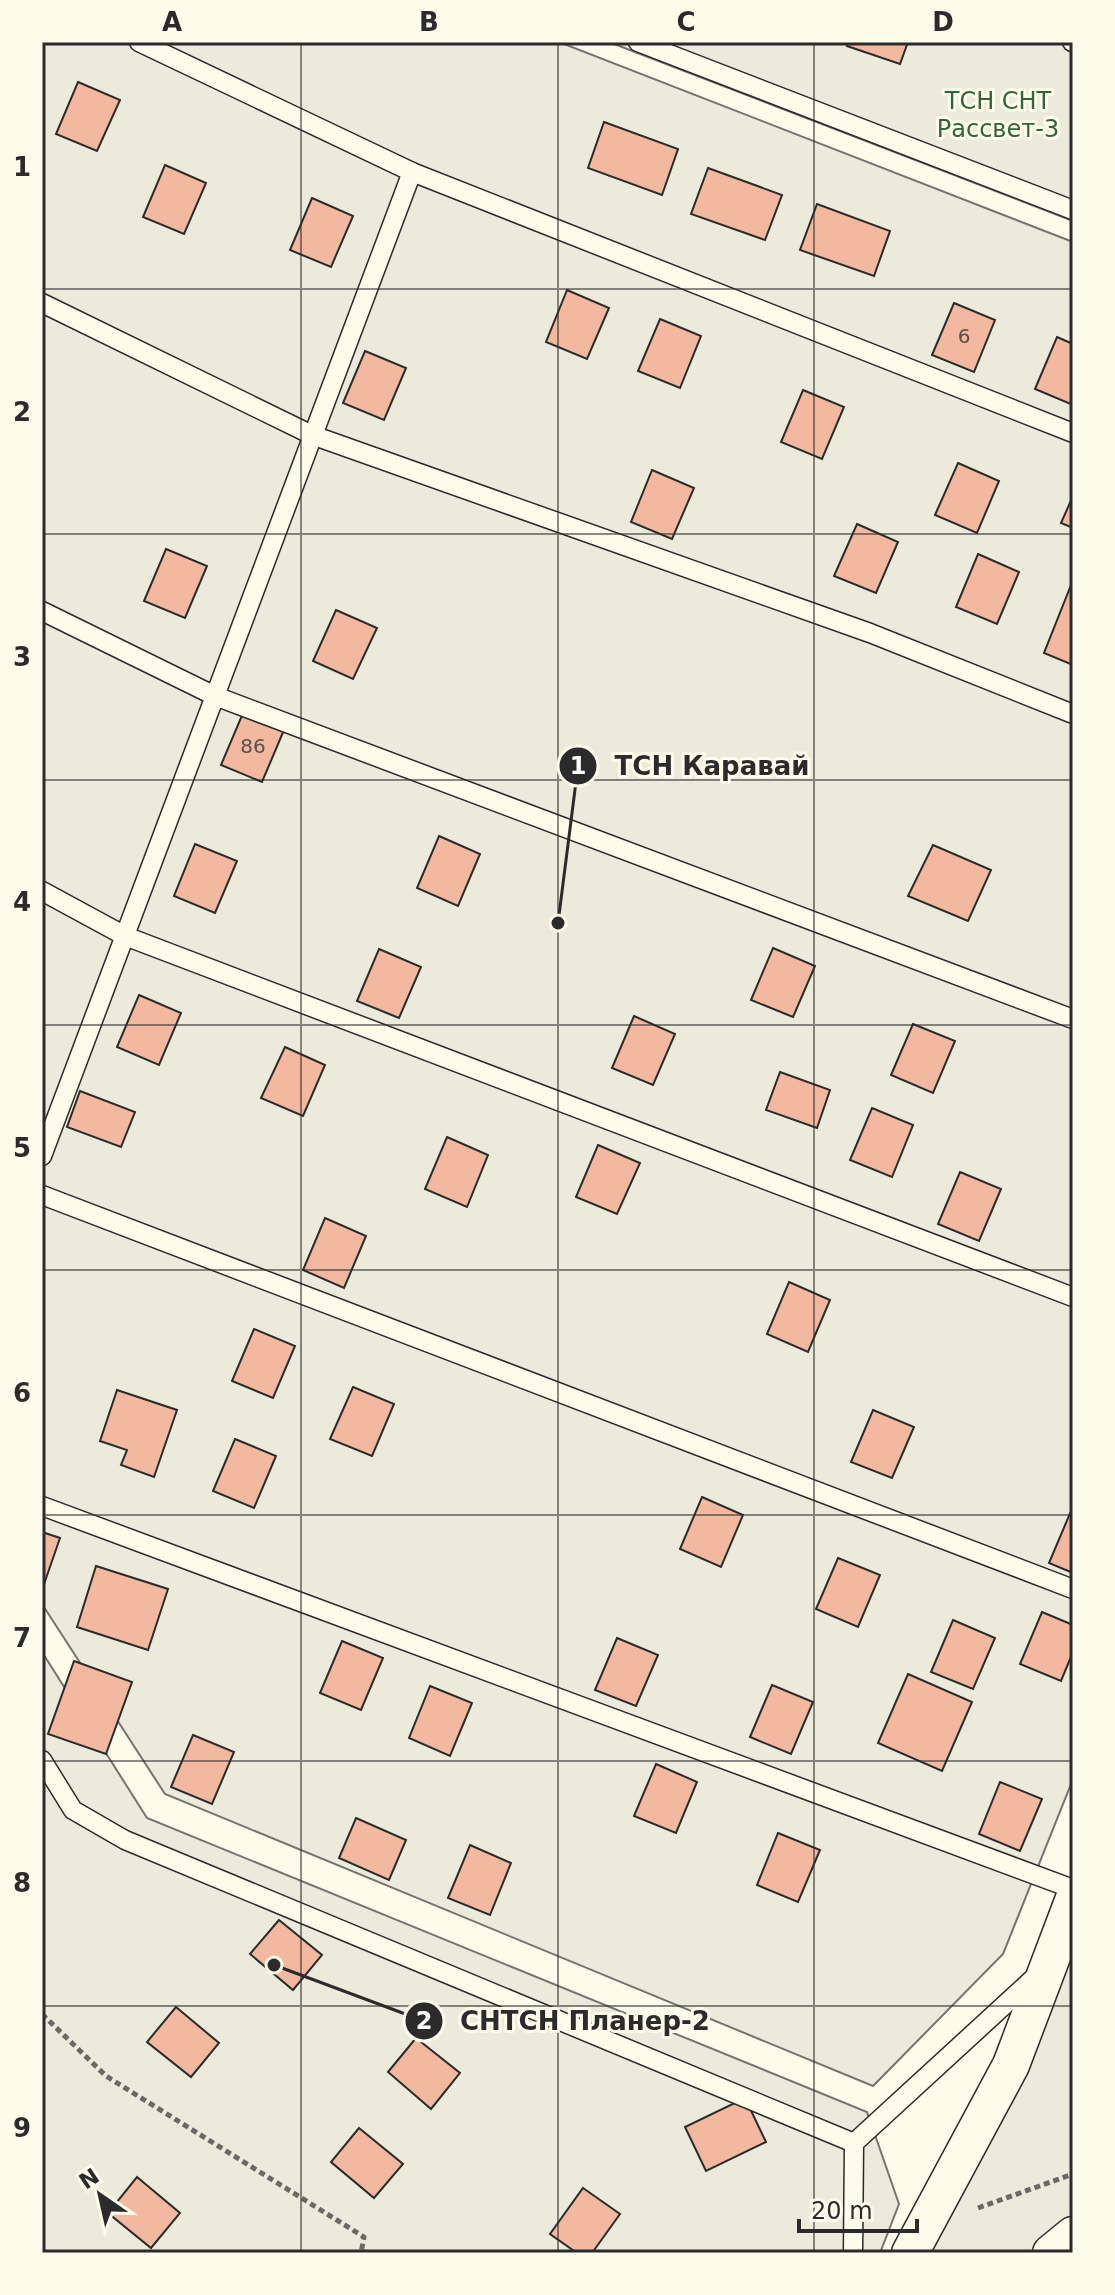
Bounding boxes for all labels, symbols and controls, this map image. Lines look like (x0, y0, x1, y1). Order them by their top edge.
text: A (162, 7, 182, 37)
text: B (419, 7, 439, 37)
text: C (676, 7, 696, 37)
text: D (932, 7, 954, 37)
park label: ТСН СНТ Рассвет-3 (937, 87, 1059, 143)
text: 1 (13, 152, 31, 182)
house number: 6 (958, 324, 970, 348)
text: 2 (13, 397, 31, 427)
text: 3 (13, 642, 31, 672)
house number: 86 (240, 734, 266, 758)
callout: ТСН Каравай (558, 741, 825, 791)
text: ТСН Каравай (615, 751, 809, 781)
text: 1 (570, 752, 586, 780)
text: 4 (13, 887, 31, 917)
text: 5 (13, 1133, 31, 1163)
text: 6 (13, 1378, 31, 1408)
text: 7 (13, 1623, 31, 1653)
text: 8 (13, 1868, 31, 1898)
callout: СНТСН Планер-2 (404, 1996, 726, 2046)
text: СНТСН Планер-2 (460, 2006, 710, 2036)
text: 2 (416, 2007, 432, 2035)
text: 9 (13, 2113, 31, 2143)
north arrow (60, 2155, 140, 2235)
text: N (74, 2163, 104, 2194)
scale bar (799, 2183, 917, 2233)
text: 20 m (811, 2197, 873, 2225)

